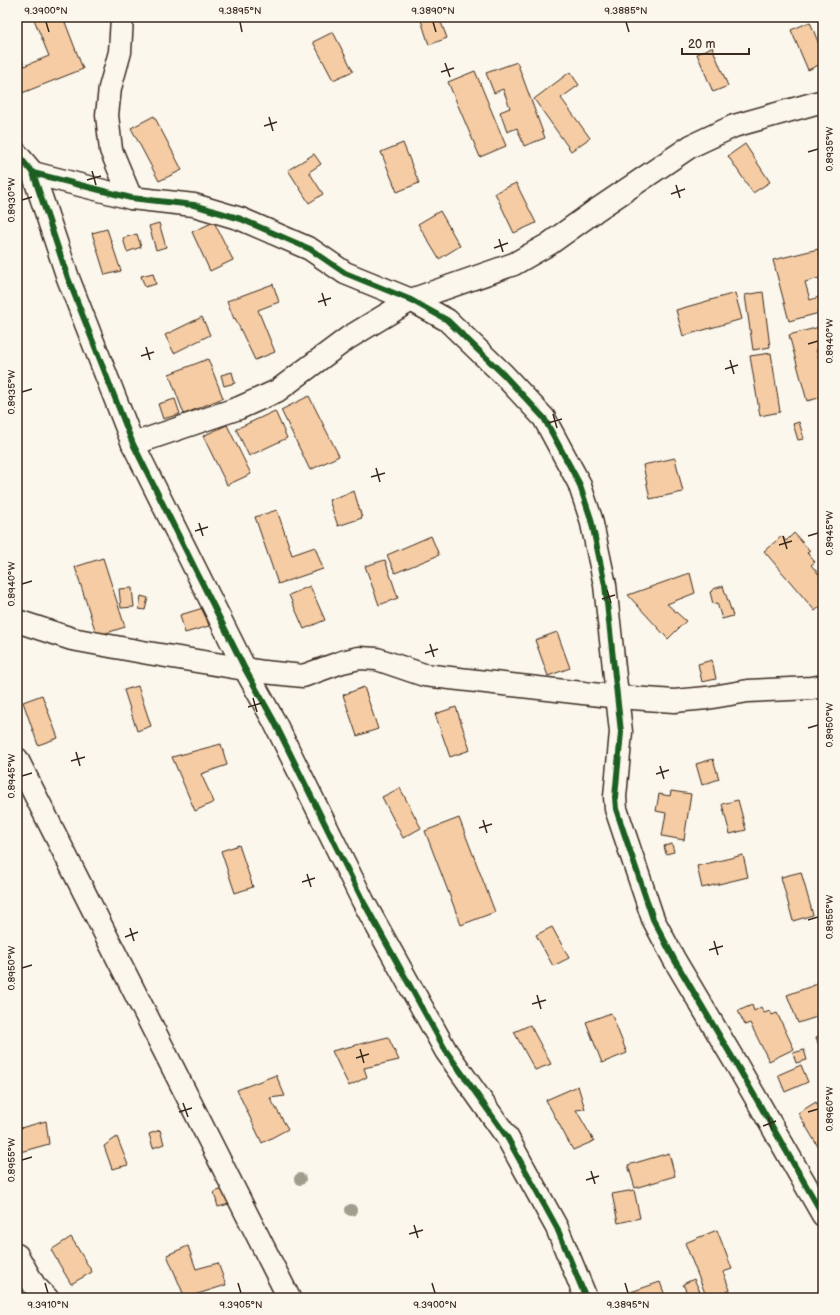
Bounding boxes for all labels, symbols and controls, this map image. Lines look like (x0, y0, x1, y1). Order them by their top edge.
text: 9.3900°N (24, 5, 68, 17)
text: 9.3895°N (218, 5, 262, 17)
text: 9.3890°N (411, 5, 455, 17)
text: 9.3885°N (604, 5, 648, 17)
scale bar (682, 30, 749, 56)
text: 20 m (688, 37, 715, 52)
text: 0.8935°W (824, 127, 836, 171)
text: 0.8930°W (6, 177, 18, 223)
text: 0.8940°W (824, 318, 836, 364)
text: 0.8935°W (6, 370, 18, 414)
text: 0.8945°W (824, 511, 836, 555)
text: 0.8940°W (6, 561, 18, 607)
text: 0.8950°W (824, 703, 836, 747)
text: 0.8945°W (6, 754, 18, 798)
text: 0.8955°W (824, 895, 836, 939)
text: 0.8950°W (6, 946, 18, 990)
text: 0.8960°W (824, 1086, 836, 1132)
text: 0.8955°W (6, 1138, 18, 1182)
text: 9.3910°N (27, 1299, 69, 1311)
text: 9.3905°N (219, 1299, 263, 1311)
text: 9.3900°N (413, 1299, 457, 1311)
text: 9.3895°N (606, 1299, 650, 1311)

